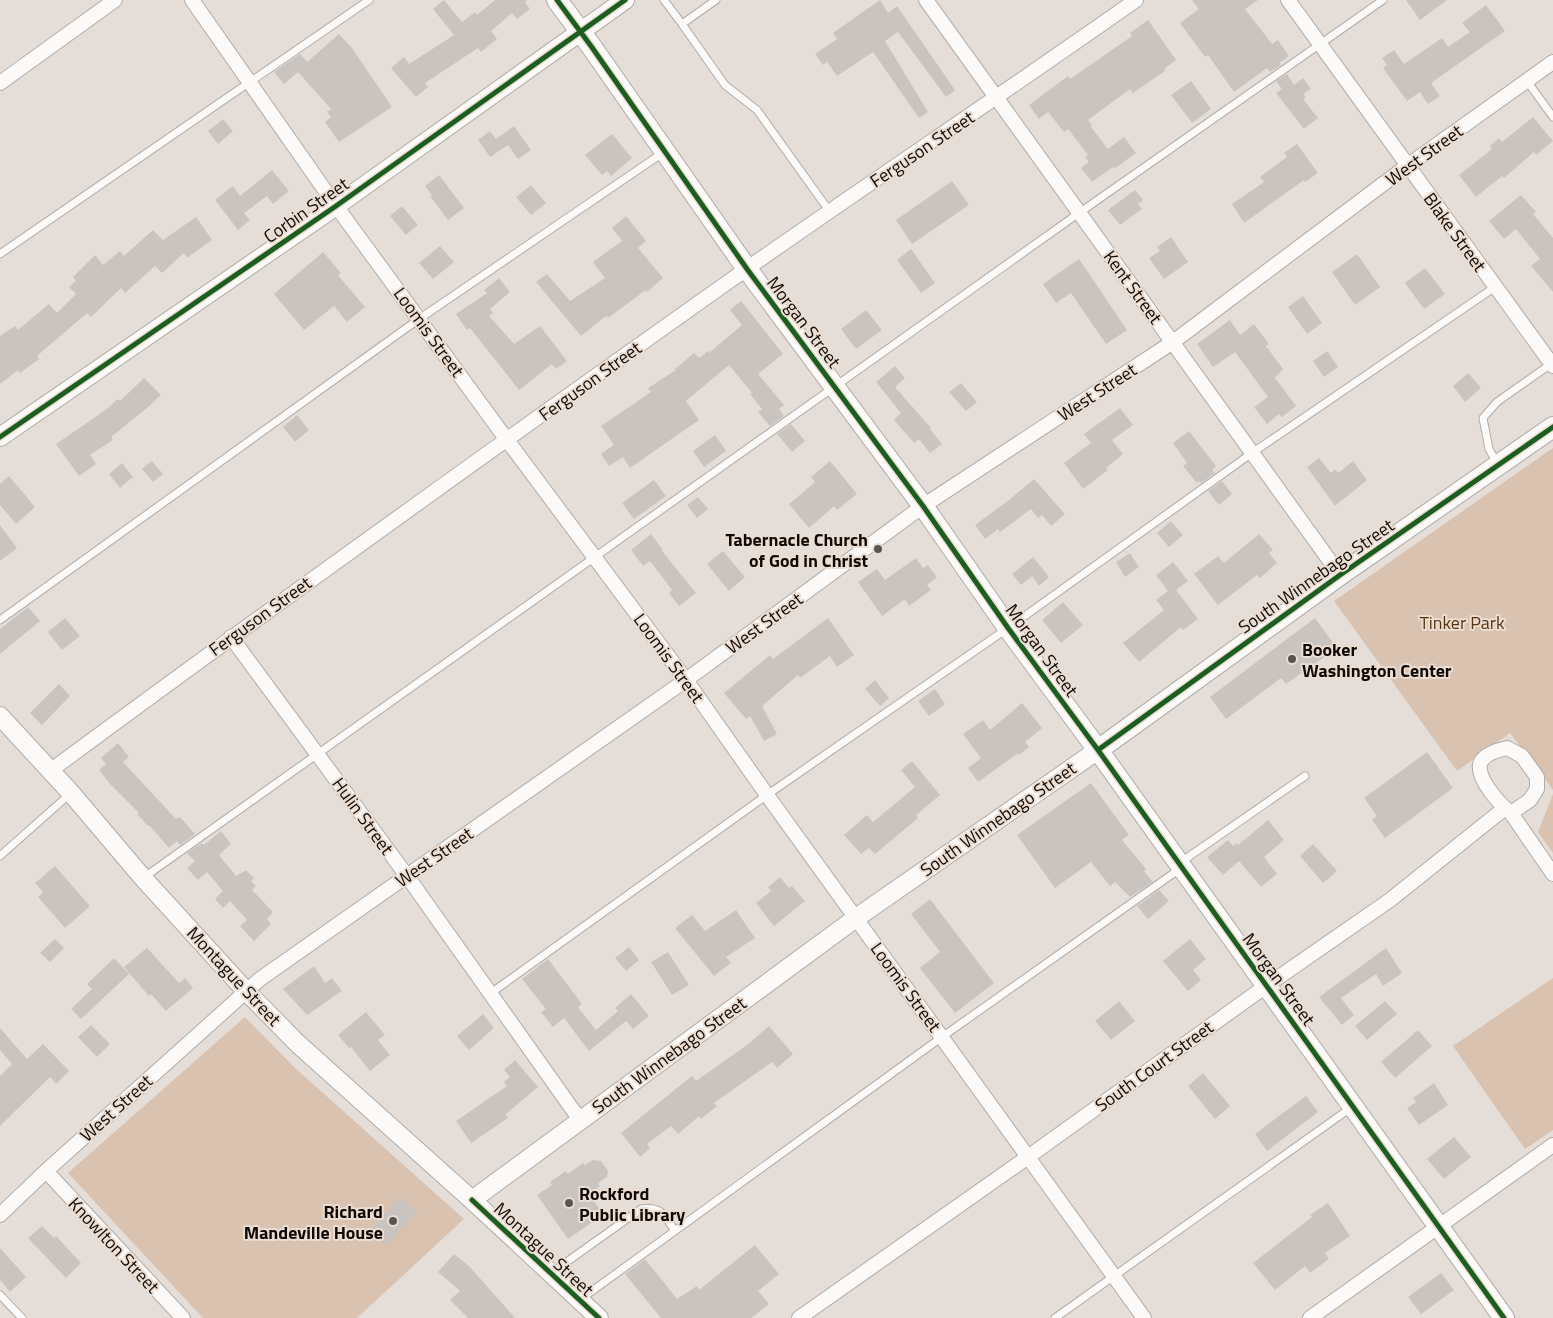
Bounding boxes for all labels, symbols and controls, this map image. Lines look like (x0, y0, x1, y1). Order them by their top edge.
street label: Ferguson Street (864, 104, 980, 194)
street label: West Street (1380, 117, 1469, 192)
street label: Corbin Street (258, 170, 355, 249)
street label: Blake Street (1417, 187, 1493, 278)
street label: Kent Street (1097, 245, 1169, 330)
street label: Morgan Street (760, 270, 848, 374)
street label: Loomis Street (387, 281, 471, 383)
street label: Ferguson Street (533, 334, 647, 428)
street label: West Street (1052, 356, 1143, 428)
street label: South Winnebago Street (1233, 512, 1400, 640)
place label: Tabernacle Church of God in Christ (725, 526, 868, 574)
marker: Tabernacle Church of God in Christ (872, 543, 884, 555)
street label: Ferguson Street (203, 569, 317, 663)
street label: West Street (720, 585, 809, 660)
street label: Morgan Street (999, 598, 1085, 703)
street label: Loomis Street (627, 607, 711, 709)
park label: Tinker Park (1419, 609, 1505, 636)
place label: Booker Washington Center (1302, 636, 1452, 684)
marker: Booker Washington Center (1286, 653, 1298, 665)
street label: South Winnebago Street (915, 755, 1082, 883)
street label: Hulin Street (326, 772, 401, 861)
street label: West Street (390, 820, 479, 894)
street label: Montague Street (181, 920, 288, 1032)
street label: Morgan Street (1236, 927, 1322, 1032)
street label: Loomis Street (864, 936, 948, 1038)
street label: South Winnebago Street (586, 989, 752, 1120)
street label: South Court Street (1089, 1013, 1219, 1118)
street label: West Street (74, 1067, 159, 1148)
place label: Rockford Public Library (579, 1180, 685, 1228)
street label: Knowlton Street (62, 1191, 166, 1300)
street label: Montague Street (488, 1196, 600, 1303)
marker: Rockford Public Library (563, 1197, 575, 1209)
place label: Richard Mandeville House (244, 1198, 383, 1246)
marker: Richard Mandeville House (387, 1215, 399, 1227)

